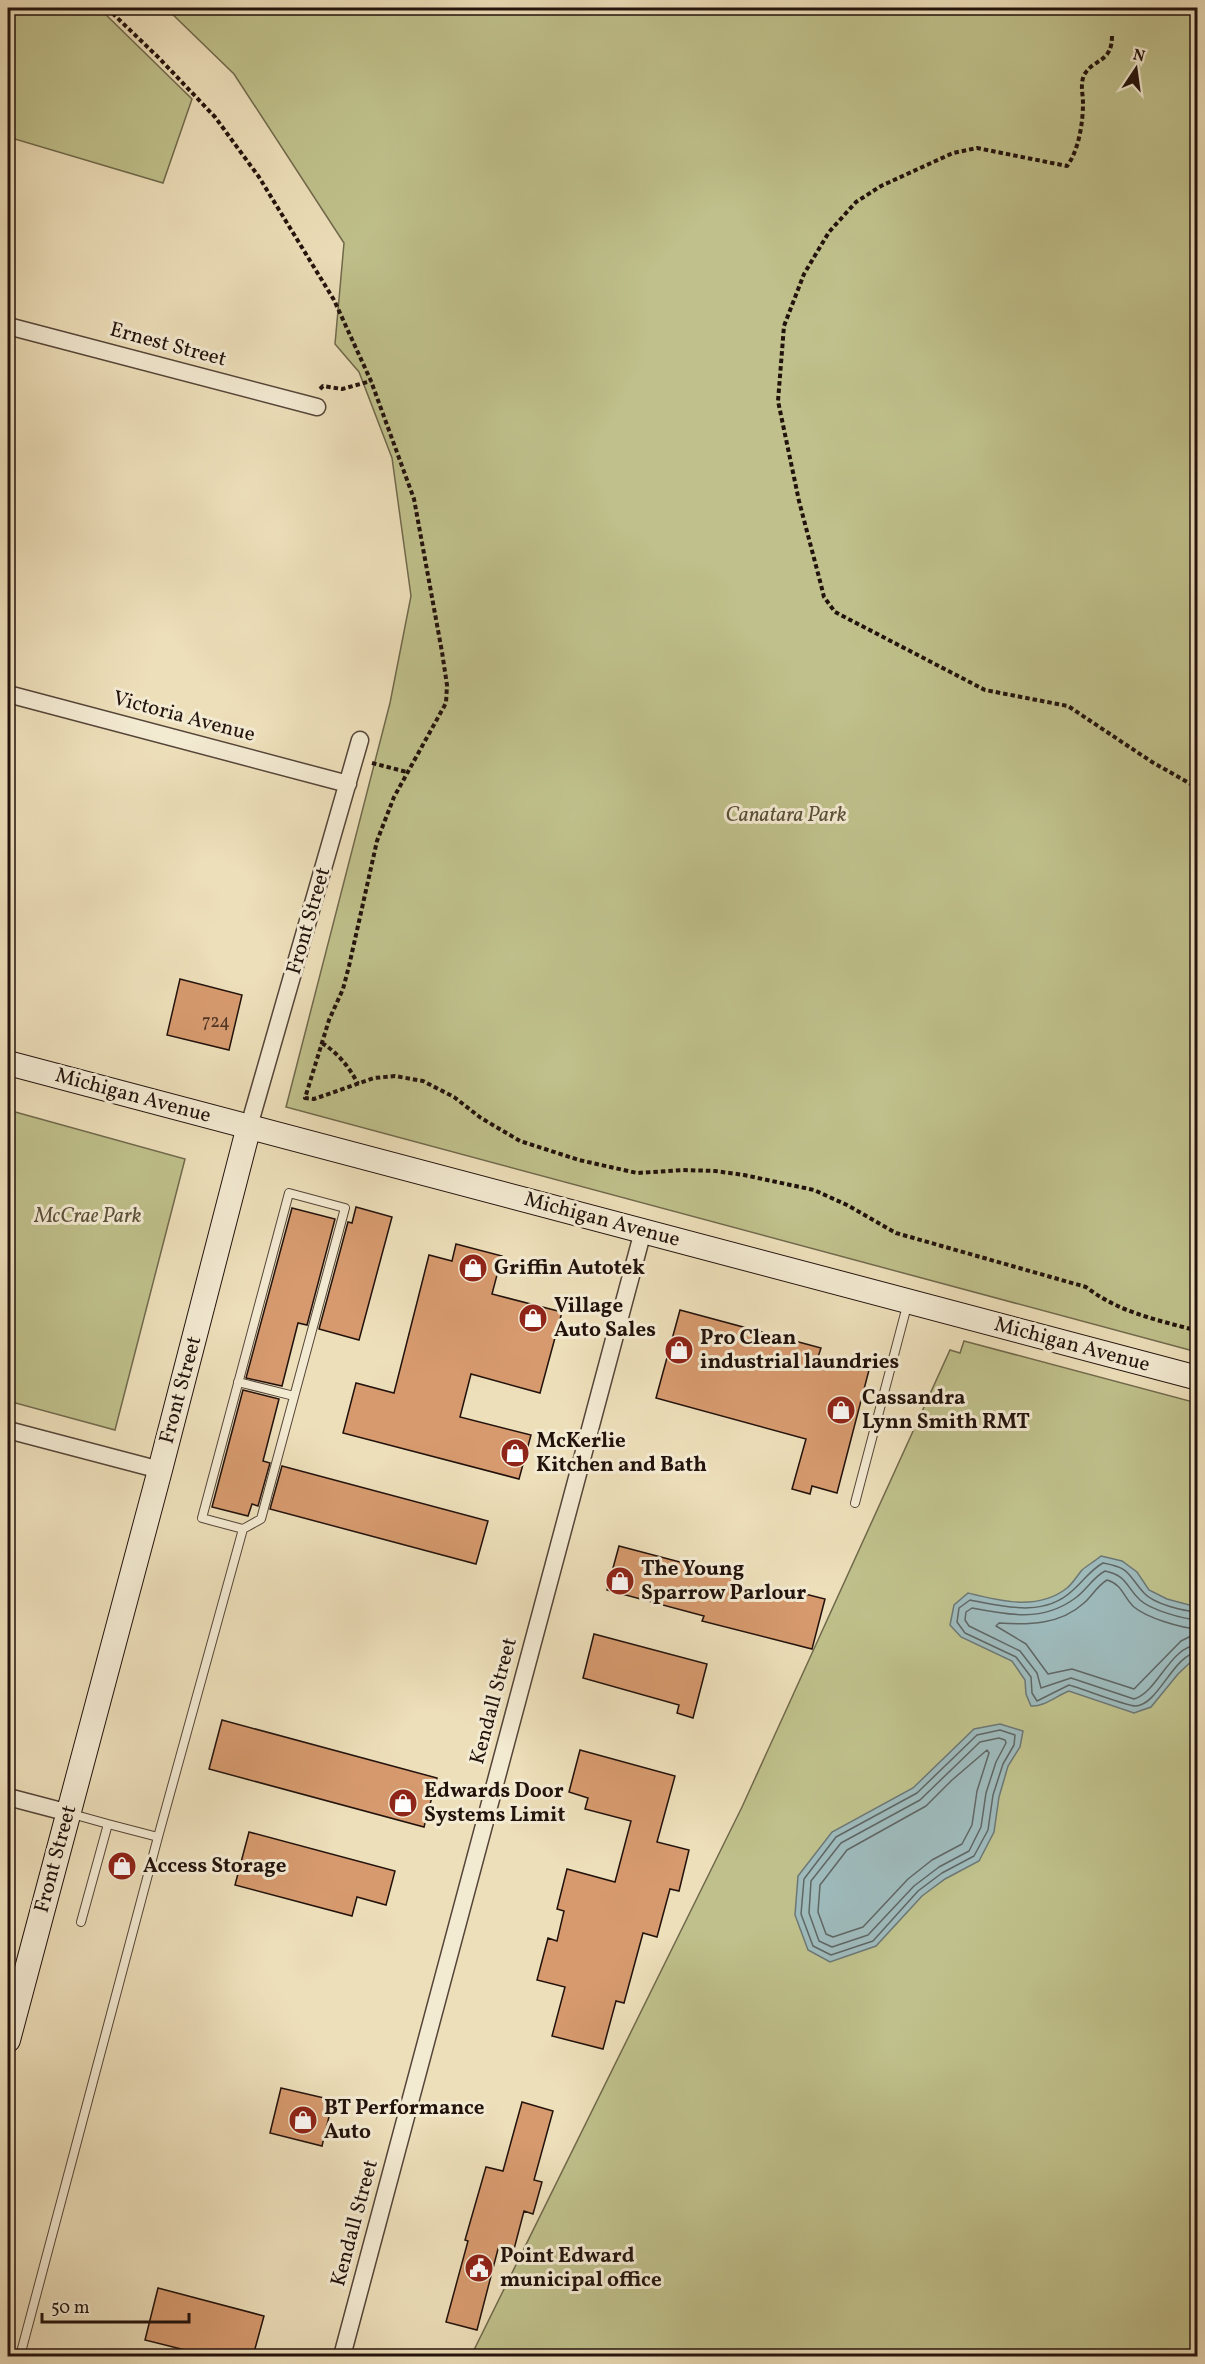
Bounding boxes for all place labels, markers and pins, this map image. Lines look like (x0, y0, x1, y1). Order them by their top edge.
shop icon: Griffin Autotek (457, 1252, 489, 1284)
place label: Griffin Autotek (494, 1254, 645, 1283)
place label: Village Auto Sales (554, 1292, 656, 1345)
shop icon: Village Auto Sales (517, 1302, 549, 1334)
place label: Pro Clean industrial laundries (700, 1324, 899, 1377)
shop icon: Pro Clean industrial laundries (663, 1334, 695, 1366)
place label: Cassandra Lynn Smith RMT (862, 1384, 1030, 1437)
shop icon: Cassandra Lynn Smith RMT (825, 1394, 857, 1426)
place label: McKerlie Kitchen and Bath (536, 1427, 707, 1480)
shop icon: McKerlie Kitchen and Bath (499, 1437, 531, 1469)
place label: The Young Sparrow Parlour (641, 1555, 806, 1608)
shop icon: The Young Sparrow Parlour (604, 1565, 636, 1597)
place label: Edwards Door Systems Limit (424, 1777, 565, 1830)
shop icon: Edwards Door Systems Limit (387, 1787, 419, 1819)
shop icon: Access Storage (106, 1850, 138, 1882)
place label: Access Storage (143, 1852, 286, 1881)
place label: BT Performance Auto (324, 2094, 485, 2147)
shop icon: BT Performance Auto (287, 2104, 319, 2136)
place label: Point Edward municipal office (500, 2242, 662, 2295)
public building icon: Point Edward municipal office (463, 2252, 495, 2284)

